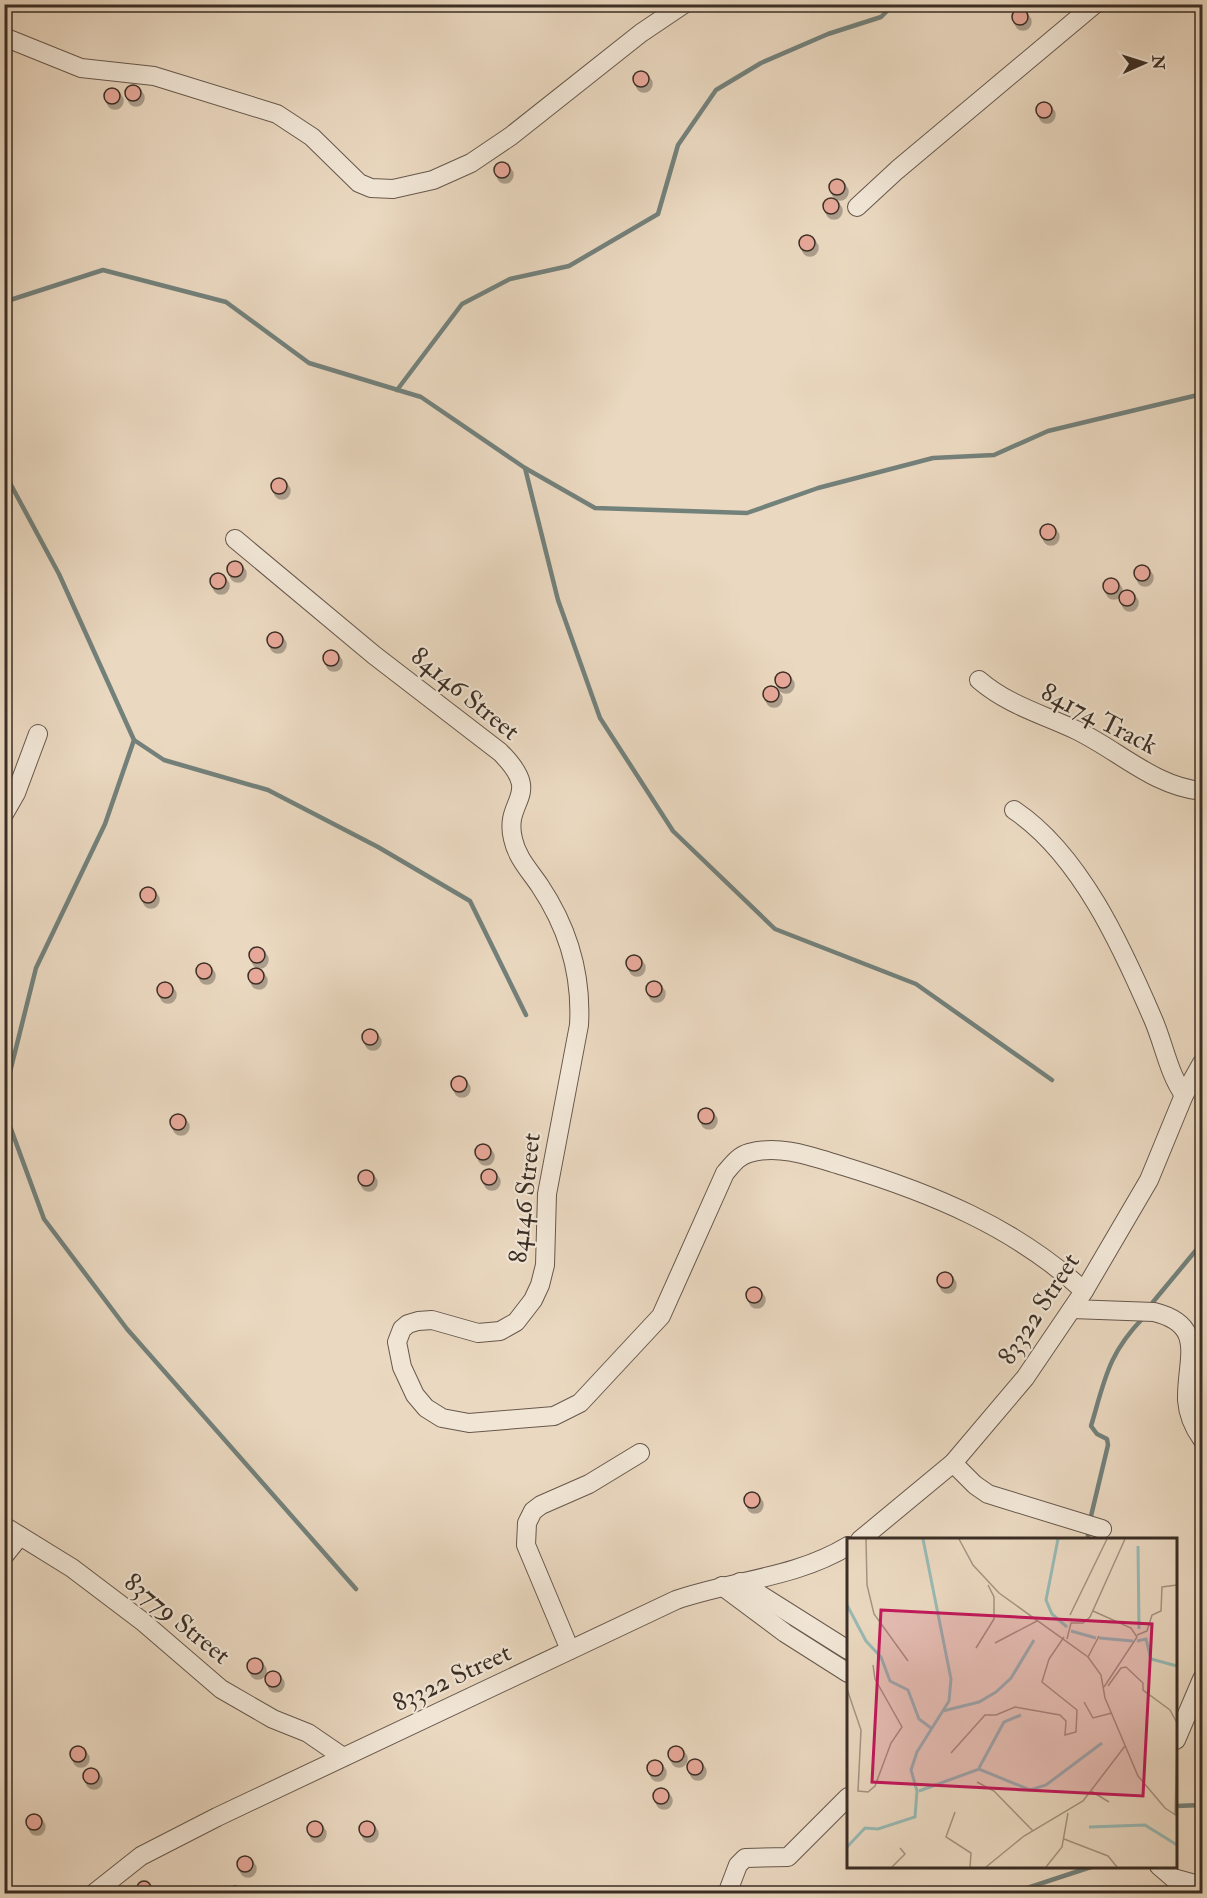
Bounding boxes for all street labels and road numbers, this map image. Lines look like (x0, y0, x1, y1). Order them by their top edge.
street label: 84146 Street (404, 640, 526, 748)
street label: 84174 Track (1036, 676, 1163, 762)
street label: 84146 Street (502, 1131, 548, 1265)
street label: 83322 Street (991, 1247, 1087, 1371)
street label: 83779 Street (117, 1566, 237, 1672)
street label: 83322 Street (388, 1637, 516, 1719)

